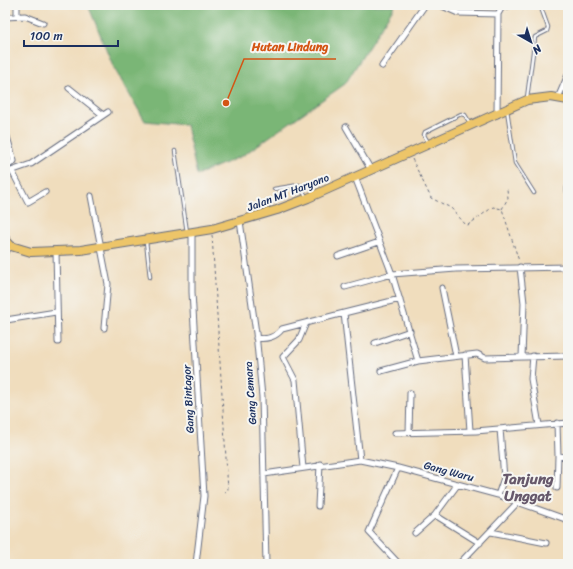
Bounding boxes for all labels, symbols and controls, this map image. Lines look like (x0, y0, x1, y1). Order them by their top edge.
scale bar (24, 22, 118, 48)
north arrow (511, 22, 551, 62)
text: 100 m (30, 25, 63, 47)
callout: Hutan Lindung (244, 35, 336, 59)
text: Hutan Lindung (251, 36, 328, 58)
text: N (528, 39, 547, 59)
street label: Jalan MT Haryono (244, 168, 332, 217)
street label: Gang Cemara (239, 360, 262, 425)
street label: Gang Bintagor (177, 364, 200, 434)
street label: Gang Waru (422, 456, 476, 487)
district label: Tanjung Unggat (502, 466, 554, 509)

